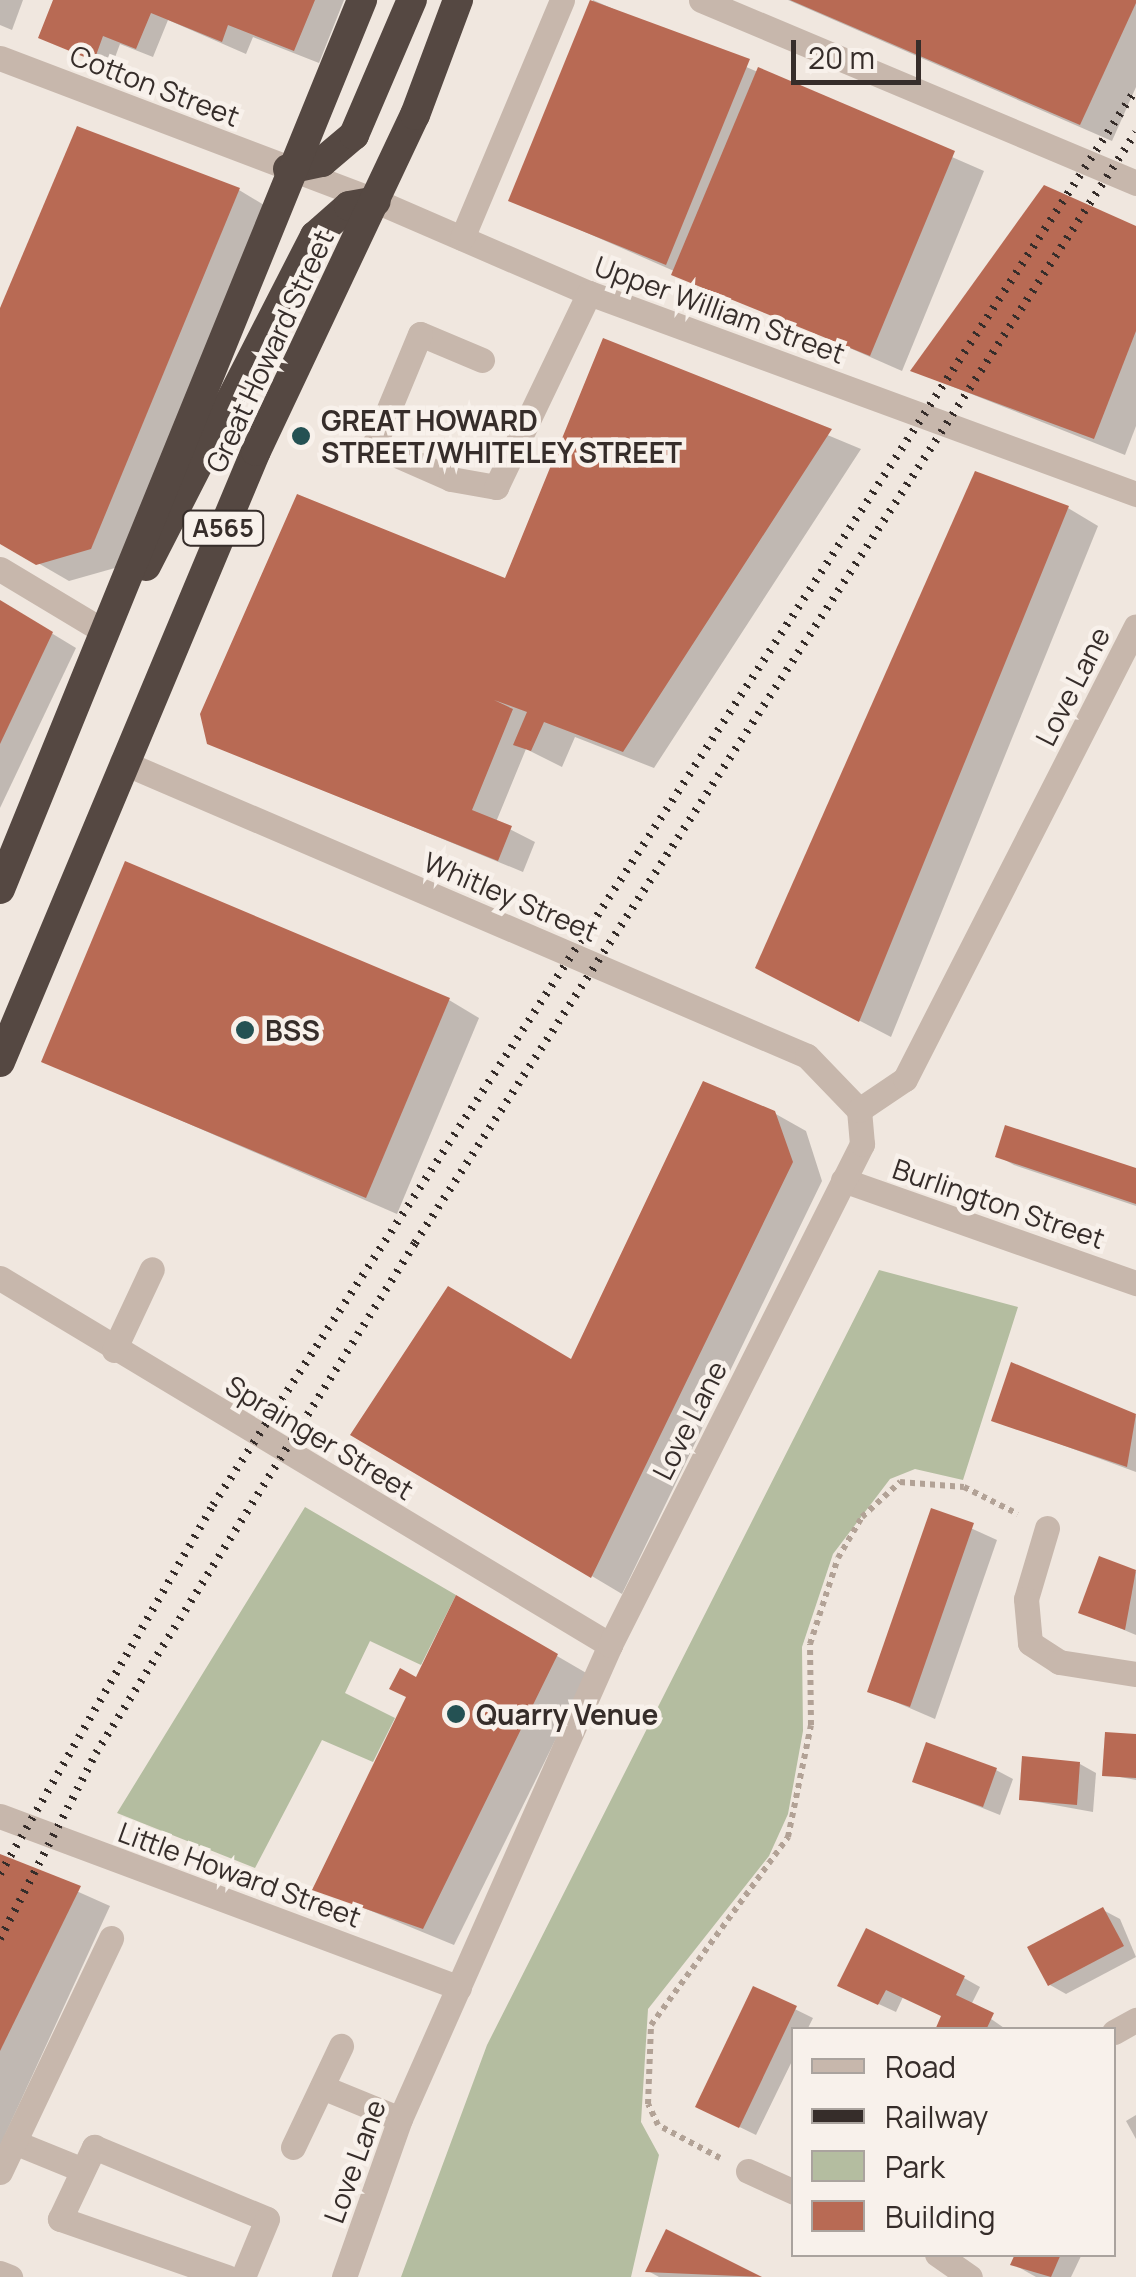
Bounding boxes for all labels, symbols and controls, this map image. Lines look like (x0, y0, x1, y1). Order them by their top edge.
scale bar (796, 20, 926, 82)
street label: Cotton Street (66, 37, 244, 133)
text: 20 m (808, 37, 875, 78)
street label: Great Howard Street (198, 224, 340, 478)
street label: Upper William Street (590, 248, 850, 370)
place label: GREAT HOWARD STREET/WHITELEY STREET (321, 403, 683, 469)
marker: GREAT HOWARD STREET/WHITELEY STREET (290, 425, 312, 447)
road number: A565 (180, 508, 266, 548)
street label: Love Lane (1028, 621, 1116, 751)
street label: Whitley Street (419, 844, 603, 948)
place label: BSS (265, 1013, 320, 1047)
marker: BSS (234, 1019, 256, 1041)
street label: Burlington Street (889, 1151, 1109, 1255)
street label: Love Lane (645, 1355, 733, 1485)
street label: Sprainger Street (220, 1368, 420, 1506)
place label: Quarry Venue (476, 1697, 658, 1731)
marker: Quarry Venue (445, 1703, 467, 1725)
street label: Little Howard Street (114, 1814, 366, 1934)
legend (791, 2027, 1116, 2257)
text: Road (885, 2046, 956, 2087)
street label: Love Lane (316, 2095, 392, 2227)
text: Railway (885, 2096, 988, 2137)
text: Park (885, 2146, 945, 2187)
text: Building (885, 2196, 996, 2237)

